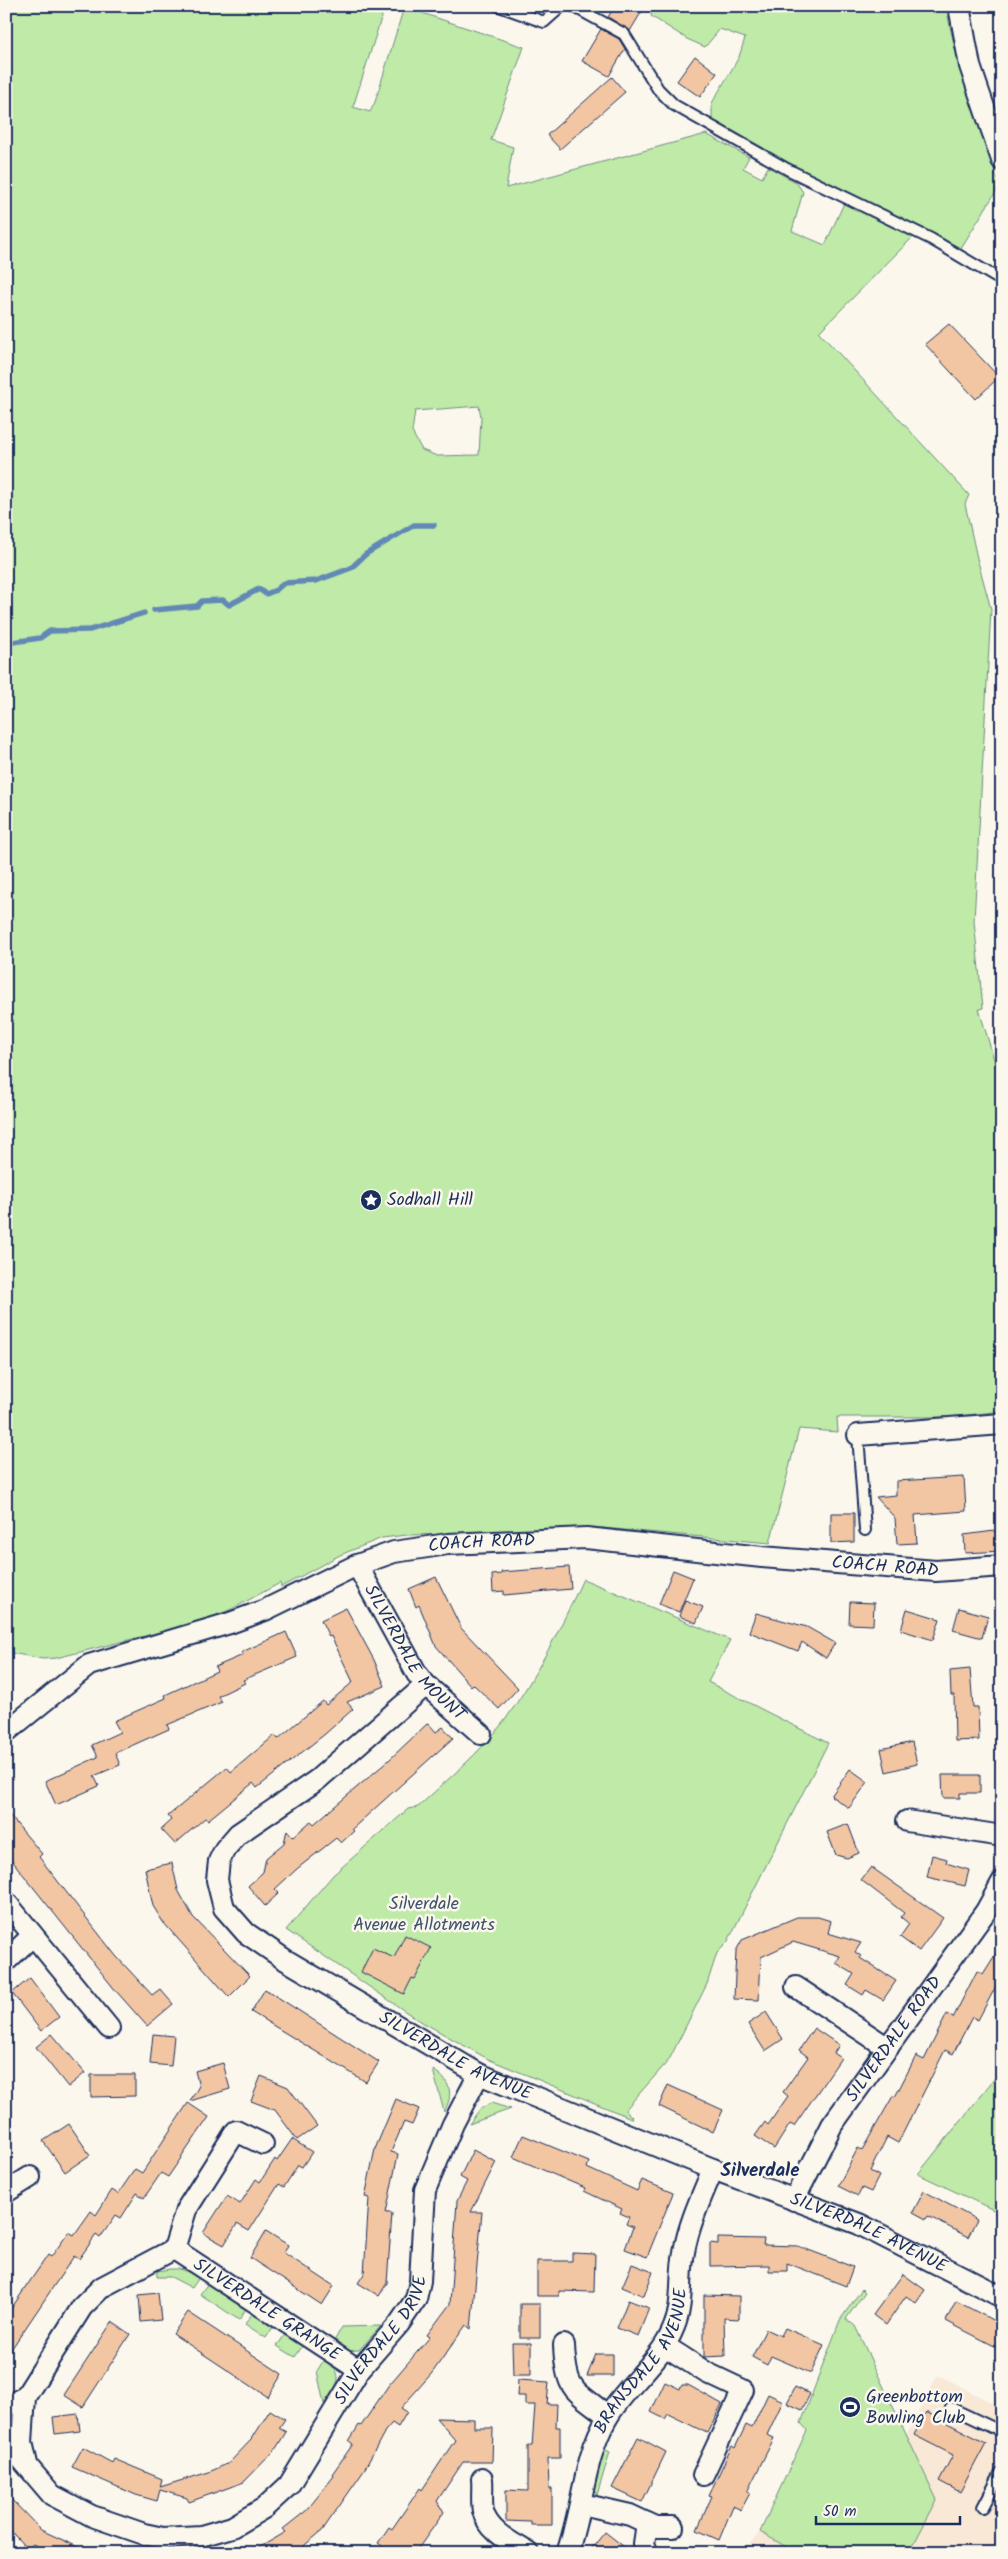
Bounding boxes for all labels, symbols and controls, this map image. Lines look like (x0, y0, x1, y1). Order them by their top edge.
place label: Sodhall Hill (387, 1186, 474, 1215)
place icon: Sodhall Hill (359, 1188, 383, 1212)
street label: COACH ROAD (426, 1526, 536, 1561)
street label: COACH ROAD (831, 1548, 940, 1586)
street label: SILVERDALE MOUNT (356, 1579, 473, 1729)
park label: Silverdale Avenue Allotments (353, 1890, 495, 1940)
street label: SILVERDALE ROAD (838, 1969, 950, 2108)
street label: SILVERDALE AVENUE (373, 2003, 537, 2109)
district label: Silverdale (721, 2156, 799, 2186)
street label: SILVERDALE AVENUE (786, 2185, 953, 2281)
street label: SILVERDALE GRANGE (187, 2251, 347, 2369)
street label: SILVERDALE DRIVE (327, 2274, 435, 2410)
street label: BRANSDALE AVENUE (587, 2287, 696, 2439)
place label: Greenbottom Bowling Club (866, 2383, 966, 2433)
sports icon: Greenbottom Bowling Club (838, 2395, 862, 2419)
scale bar (816, 2494, 959, 2526)
text: 50 m (823, 2500, 857, 2524)

